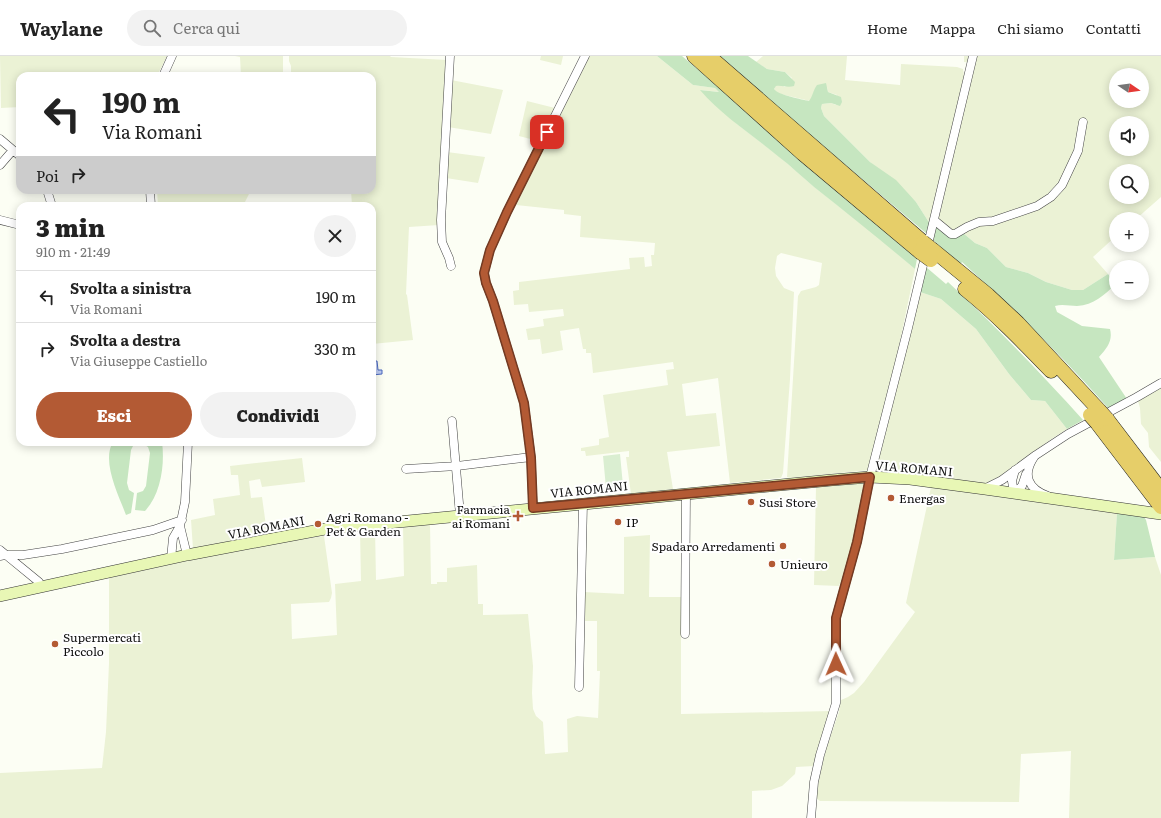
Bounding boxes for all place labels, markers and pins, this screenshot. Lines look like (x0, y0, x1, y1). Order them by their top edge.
pin (530, 115, 564, 149)
place label: Energas (899, 489, 945, 507)
place label: Susi Store (759, 493, 816, 511)
marker: Energas (886, 493, 896, 503)
marker: Susi Store (746, 497, 756, 507)
place label: Farmacia ai Romani (452, 500, 511, 532)
place label: Agri Romano - Pet & Garden (326, 508, 408, 540)
marker: Farmacia ai Romani (513, 511, 523, 521)
place label: IP (626, 513, 638, 531)
marker: IP (613, 517, 623, 527)
marker: Agri Romano - Pet & Garden (313, 519, 323, 529)
place label: Spadaro Arredamenti (652, 537, 775, 555)
marker: Spadaro Arredamenti (778, 541, 788, 551)
place label: Unieuro (780, 555, 828, 573)
marker: Unieuro (767, 559, 777, 569)
place label: Supermercati Piccolo (63, 628, 141, 660)
marker: Supermercati Piccolo (50, 639, 60, 649)

